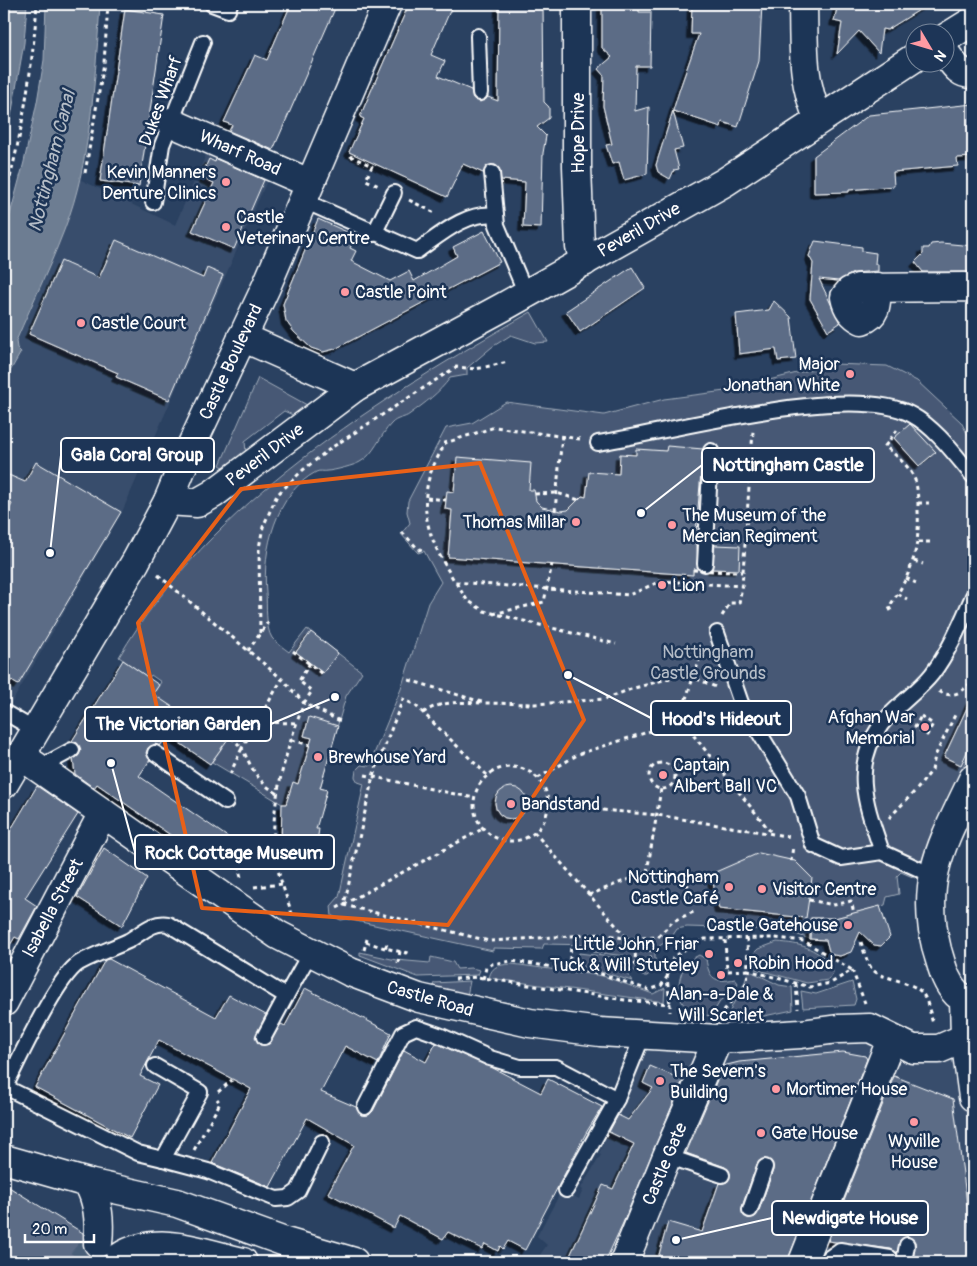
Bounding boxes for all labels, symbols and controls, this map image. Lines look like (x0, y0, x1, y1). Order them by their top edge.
north arrow (904, 22, 954, 72)
text: N (930, 47, 949, 65)
street label: Dukes Wharf (134, 52, 188, 149)
water label: Nottingham Canal (23, 85, 82, 234)
street label: Hope Drive (567, 92, 590, 173)
street label: Wharf Road (196, 125, 284, 181)
place label: Kevin Manners Denture Clinics (102, 161, 216, 205)
marker: Kevin Manners Denture Clinics (220, 176, 232, 188)
street label: Peveril Drive (593, 197, 685, 263)
place label: Castle Veterinary Centre (236, 206, 370, 250)
marker: Castle Veterinary Centre (220, 221, 232, 233)
place label: Castle Point (355, 281, 447, 304)
marker: Castle Point (339, 286, 351, 298)
street label: Castle Boulevard (194, 300, 268, 424)
place label: Castle Court (91, 312, 187, 335)
marker: Castle Court (75, 317, 87, 329)
place label: Major Jonathan White (723, 353, 841, 397)
marker: Major Jonathan White (844, 368, 856, 380)
street label: Peveril Drive (221, 418, 309, 492)
callout: Gala Coral Group (61, 438, 214, 472)
text: Gala Coral Group (71, 443, 203, 467)
callout: Nottingham Castle (702, 448, 874, 482)
text: Nottingham Castle (712, 453, 864, 477)
place label: The Museum of the Mercian Regiment (682, 504, 826, 548)
place label: Thomas Millar (463, 511, 567, 534)
marker: Thomas Millar (570, 516, 582, 528)
marker: The Museum of the Mercian Regiment (666, 519, 678, 531)
place label: Lion (672, 574, 705, 597)
marker: Lion (656, 579, 668, 591)
park label: Nottingham Castle Grounds (650, 641, 766, 685)
callout: Hood's Hideout (651, 701, 791, 735)
place label: Afghan War Memorial (828, 706, 916, 750)
callout: The Victorian Garden (85, 707, 271, 741)
text: Hood's Hideout (661, 707, 782, 731)
text: The Victorian Garden (94, 712, 261, 736)
marker: Afghan War Memorial (919, 721, 931, 733)
place label: Brewhouse Yard (328, 746, 446, 769)
marker: Brewhouse Yard (312, 751, 324, 763)
place label: Captain Albert Ball VC (673, 754, 777, 798)
marker: Captain Albert Ball VC (657, 769, 669, 781)
place label: Bandstand (521, 793, 600, 816)
marker: Bandstand (505, 798, 517, 810)
callout: Rock Cottage Museum (135, 835, 334, 869)
text: Rock Cottage Museum (145, 841, 324, 865)
street label: Isabella Street (17, 854, 89, 961)
place label: Nottingham Castle Café (627, 866, 719, 910)
place label: Visitor Centre (772, 878, 876, 901)
marker: Nottingham Castle Café (723, 881, 735, 893)
marker: Visitor Centre (756, 883, 768, 895)
place label: Castle Gatehouse (706, 914, 838, 937)
marker: Castle Gatehouse (842, 919, 854, 931)
place label: Little John, Friar Tuck & Will Stuteley (550, 933, 700, 977)
marker: Little John, Friar Tuck & Will Stuteley (703, 948, 715, 960)
place label: Robin Hood (748, 952, 834, 975)
marker: Robin Hood (732, 957, 744, 969)
marker: Alan-a-Dale & Will Scarlet (715, 969, 727, 981)
street label: Castle Road (384, 976, 476, 1022)
place label: Alan-a-Dale & Will Scarlet (668, 983, 774, 1027)
place label: The Severn's Building (670, 1060, 766, 1104)
marker: The Severn's Building (654, 1075, 666, 1087)
place label: Mortimer House (786, 1078, 907, 1101)
marker: Mortimer House (770, 1083, 782, 1095)
marker: Wyville House (908, 1116, 920, 1128)
street label: Castle Gate (637, 1119, 693, 1209)
place label: Gate House (771, 1122, 858, 1145)
marker: Gate House (755, 1127, 767, 1139)
place label: Wyville House (888, 1130, 940, 1174)
callout: Newdigate House (772, 1201, 928, 1235)
text: Newdigate House (782, 1206, 919, 1230)
scale bar (25, 1211, 94, 1243)
text: 20 m (32, 1220, 67, 1239)

